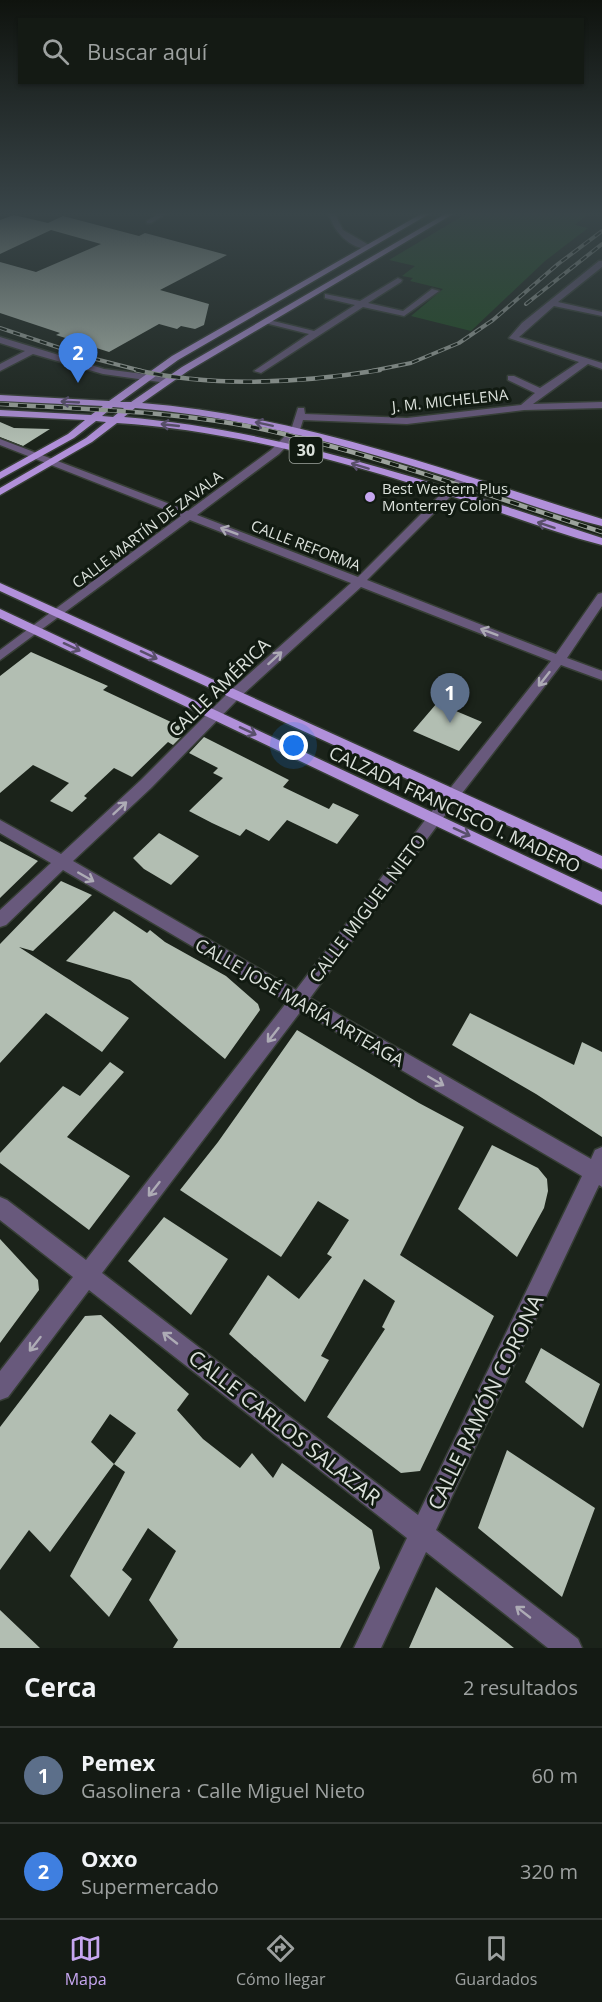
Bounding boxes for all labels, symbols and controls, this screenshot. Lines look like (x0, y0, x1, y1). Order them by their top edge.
search box (18, 18, 584, 84)
icon: search (39, 35, 72, 68)
text: Buscar aquí (87, 36, 207, 66)
pin: 2 (58, 334, 98, 383)
street label: J. M. MICHELENA (389, 384, 510, 416)
one-way arrow (61, 396, 81, 407)
one-way arrow (255, 418, 274, 429)
one-way arrow (161, 419, 180, 430)
road number: 30 (290, 437, 322, 463)
one-way arrow (351, 460, 370, 471)
street label: CALLE MARTÍN DE ZAVALA (68, 465, 227, 592)
place label: Best Western Plus Monterrey Colon (382, 478, 508, 515)
marker: Best Western Plus Monterrey Colon (363, 490, 377, 504)
street label: CALLE REFORMA (248, 515, 364, 575)
one-way arrow (537, 518, 556, 529)
one-way arrow (220, 525, 238, 536)
one-way arrow (480, 626, 499, 637)
street label: CALLE AMÉRICA (163, 632, 275, 742)
one-way arrow (62, 642, 80, 654)
one-way arrow (139, 649, 157, 661)
one-way arrow (267, 651, 282, 665)
one-way arrow (537, 671, 550, 687)
pin: 1 (430, 674, 470, 723)
one-way arrow (239, 725, 257, 737)
your location (279, 731, 308, 760)
street label: CALZADA FRANCISCO I. MADERO (325, 740, 585, 878)
one-way arrow (112, 801, 127, 815)
one-way arrow (453, 827, 471, 839)
street label: CALLE MIGUEL NIETO (303, 829, 431, 987)
one-way arrow (77, 871, 94, 883)
street label: CALLE JOSÉ MARÍA ARTEAGA (191, 932, 409, 1072)
one-way arrow (266, 1026, 279, 1042)
one-way arrow (427, 1075, 444, 1087)
one-way arrow (147, 1181, 160, 1197)
street label: CALLE RAMÓN CORONA (421, 1289, 550, 1514)
one-way arrow (162, 1332, 178, 1345)
one-way arrow (29, 1335, 41, 1351)
street label: CALLE CARLOS SALAZAR (183, 1343, 387, 1511)
one-way arrow (515, 1606, 531, 1619)
text: Cerca (24, 1669, 97, 1705)
text: 2 resultados (463, 1674, 578, 1701)
text: Pemex (81, 1747, 155, 1777)
text: 1 (38, 1762, 49, 1789)
text: 60 m (531, 1762, 578, 1789)
text: Gasolinera · Calle Miguel Nieto (81, 1777, 365, 1804)
text: Oxxo (81, 1843, 138, 1873)
text: 2 (38, 1858, 49, 1885)
text: 320 m (520, 1858, 578, 1885)
text: Supermercado (81, 1873, 219, 1900)
tab: Mapa (65, 1932, 107, 1990)
tab: Cómo llegar (236, 1932, 325, 1990)
tab: Guardados (455, 1932, 537, 1990)

